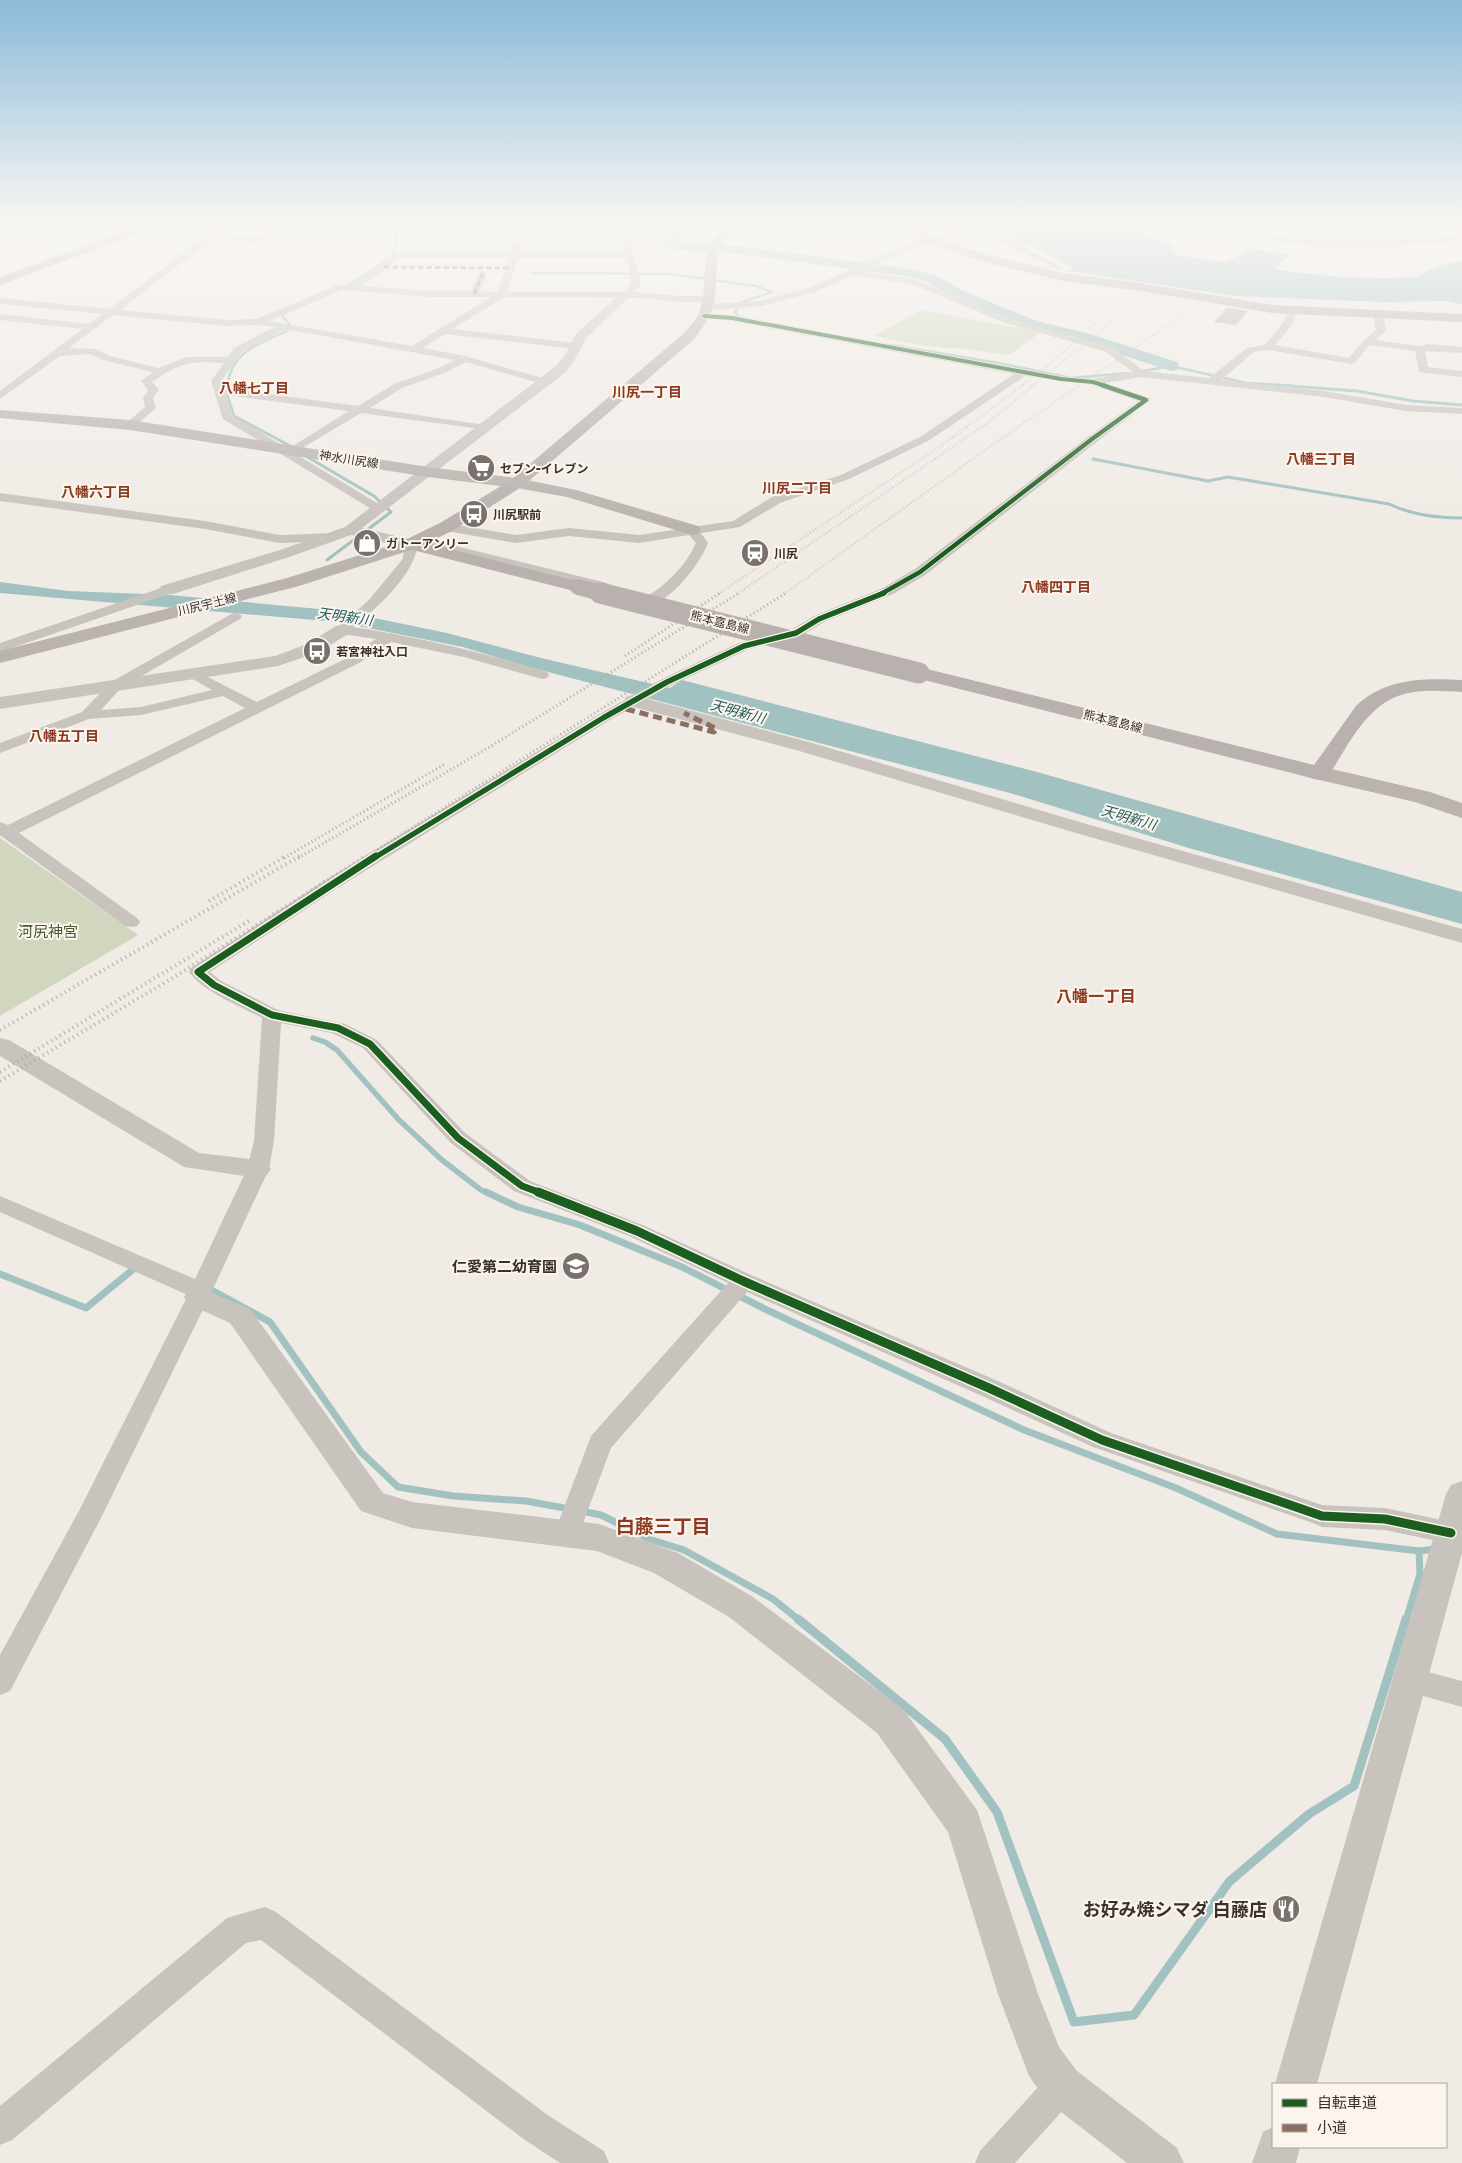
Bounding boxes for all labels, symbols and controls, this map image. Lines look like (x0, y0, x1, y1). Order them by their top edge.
district label: 八幡七丁目 (219, 379, 289, 396)
district label: 川尻一丁目 (612, 383, 682, 400)
street label: 神水川尻線 (318, 447, 380, 471)
district label: 八幡三丁目 (1286, 450, 1356, 467)
supermarket icon: セブン-イレブン (466, 453, 496, 483)
place label: セブン-イレブン (500, 461, 589, 476)
district label: 川尻二丁目 (762, 479, 832, 496)
district label: 八幡六丁目 (61, 483, 131, 500)
bus stop icon: 川尻駅前 (459, 499, 489, 529)
place label: 川尻駅前 (493, 507, 541, 522)
shop icon: ガトーアンリー (352, 528, 382, 558)
place label: ガトーアンリー (386, 536, 469, 551)
station icon: 川尻 (740, 538, 770, 568)
place label: 川尻 (774, 546, 798, 561)
district label: 八幡四丁目 (1021, 578, 1091, 595)
street label: 川尻宇土線 (176, 589, 238, 619)
water label: 天明新川 (316, 604, 376, 629)
street label: 熊本嘉島線 (689, 607, 751, 637)
bus stop icon: 若宮神社入口 (302, 636, 332, 666)
place label: 若宮神社入口 (336, 644, 408, 659)
water label: 天明新川 (709, 696, 769, 727)
street label: 熊本嘉島線 (1082, 706, 1144, 736)
district label: 八幡五丁目 (29, 727, 99, 744)
water label: 天明新川 (1100, 801, 1160, 833)
park label: 河尻神宮 (18, 922, 78, 940)
district label: 八幡一丁目 (1056, 986, 1136, 1006)
school or university icon: 仁愛第二幼育園 (561, 1251, 591, 1281)
place label: 仁愛第二幼育園 (452, 1257, 557, 1275)
district label: 白藤三丁目 (615, 1514, 711, 1537)
restaurant icon: お好み焼シマダ 白藤店 (1271, 1894, 1301, 1924)
place label: お好み焼シマダ 白藤店 (1083, 1898, 1267, 1920)
legend (1272, 2083, 1447, 2148)
text: 自転車道 (1317, 2093, 1377, 2111)
text: 小道 (1317, 2118, 1347, 2136)

